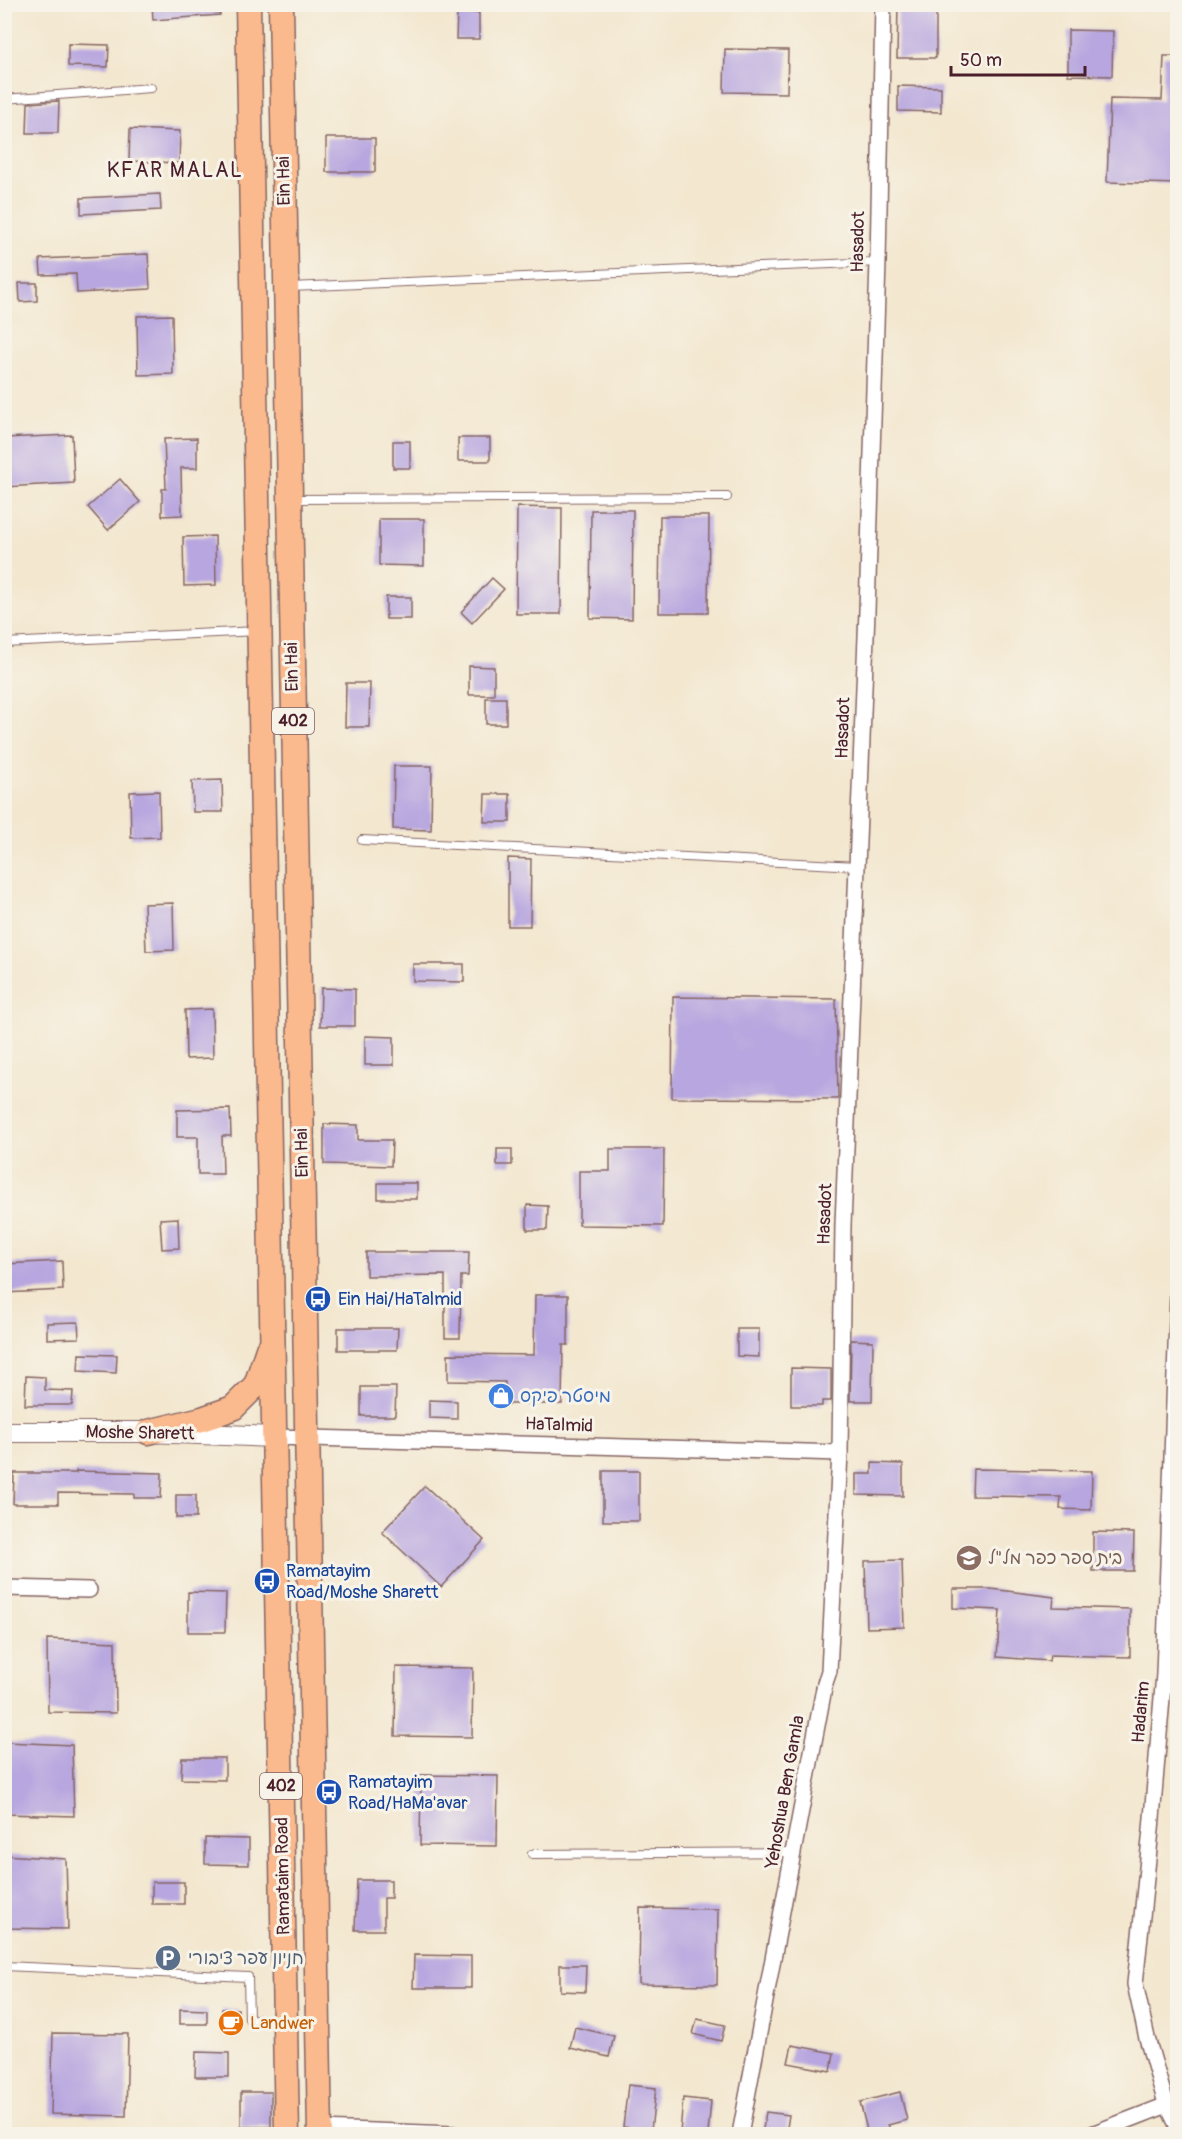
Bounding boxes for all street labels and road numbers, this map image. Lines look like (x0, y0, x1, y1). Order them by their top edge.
street label: Ein Hai (272, 156, 296, 206)
street label: Hasadot (846, 210, 870, 273)
street label: Ein Hai (280, 642, 304, 692)
street label: Hasadot (830, 696, 856, 759)
road number: 402 (272, 708, 314, 734)
street label: Ein Hai (290, 1128, 314, 1178)
street label: Hasadot (812, 1182, 838, 1245)
street label: HaTalmid (524, 1412, 594, 1438)
street label: Moshe Sharett (85, 1421, 195, 1445)
street label: Hadarim (1127, 1680, 1155, 1744)
street label: Yehoshua Ben Gamla (760, 1714, 810, 1871)
road number: 402 (260, 1773, 302, 1799)
street label: Ramataim Road (270, 1817, 296, 1935)

